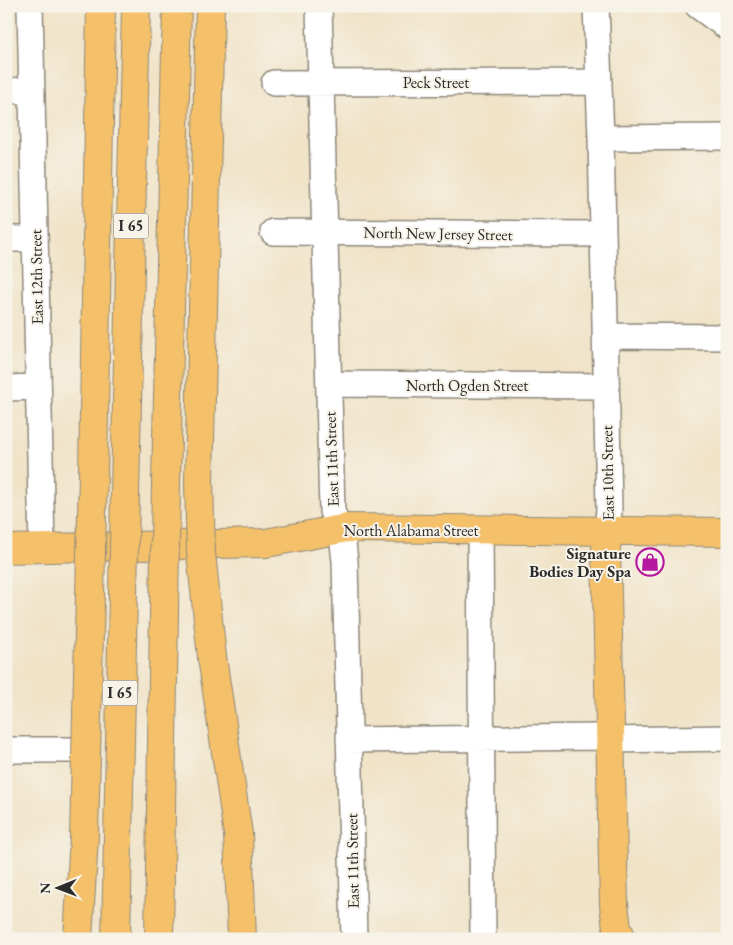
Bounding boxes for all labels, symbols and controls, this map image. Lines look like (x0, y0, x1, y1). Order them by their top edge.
street label: Peck Street (403, 72, 469, 93)
road number: I 65 (114, 214, 148, 238)
street label: North New Jersey Street (363, 222, 513, 245)
street label: East 12th Street (25, 229, 48, 325)
street label: North Ogden Street (406, 375, 528, 396)
street label: East 11th Street (319, 411, 344, 507)
street label: East 10th Street (596, 425, 619, 521)
street label: North Alabama Street (343, 520, 479, 541)
place label: Signature Bodies Day Spa (529, 543, 632, 582)
shop icon: Signature Bodies Day Spa (635, 547, 665, 577)
road number: I 65 (102, 680, 138, 706)
street label: East 11th Street (341, 813, 364, 909)
north arrow (32, 862, 82, 912)
text: N (36, 882, 54, 894)

